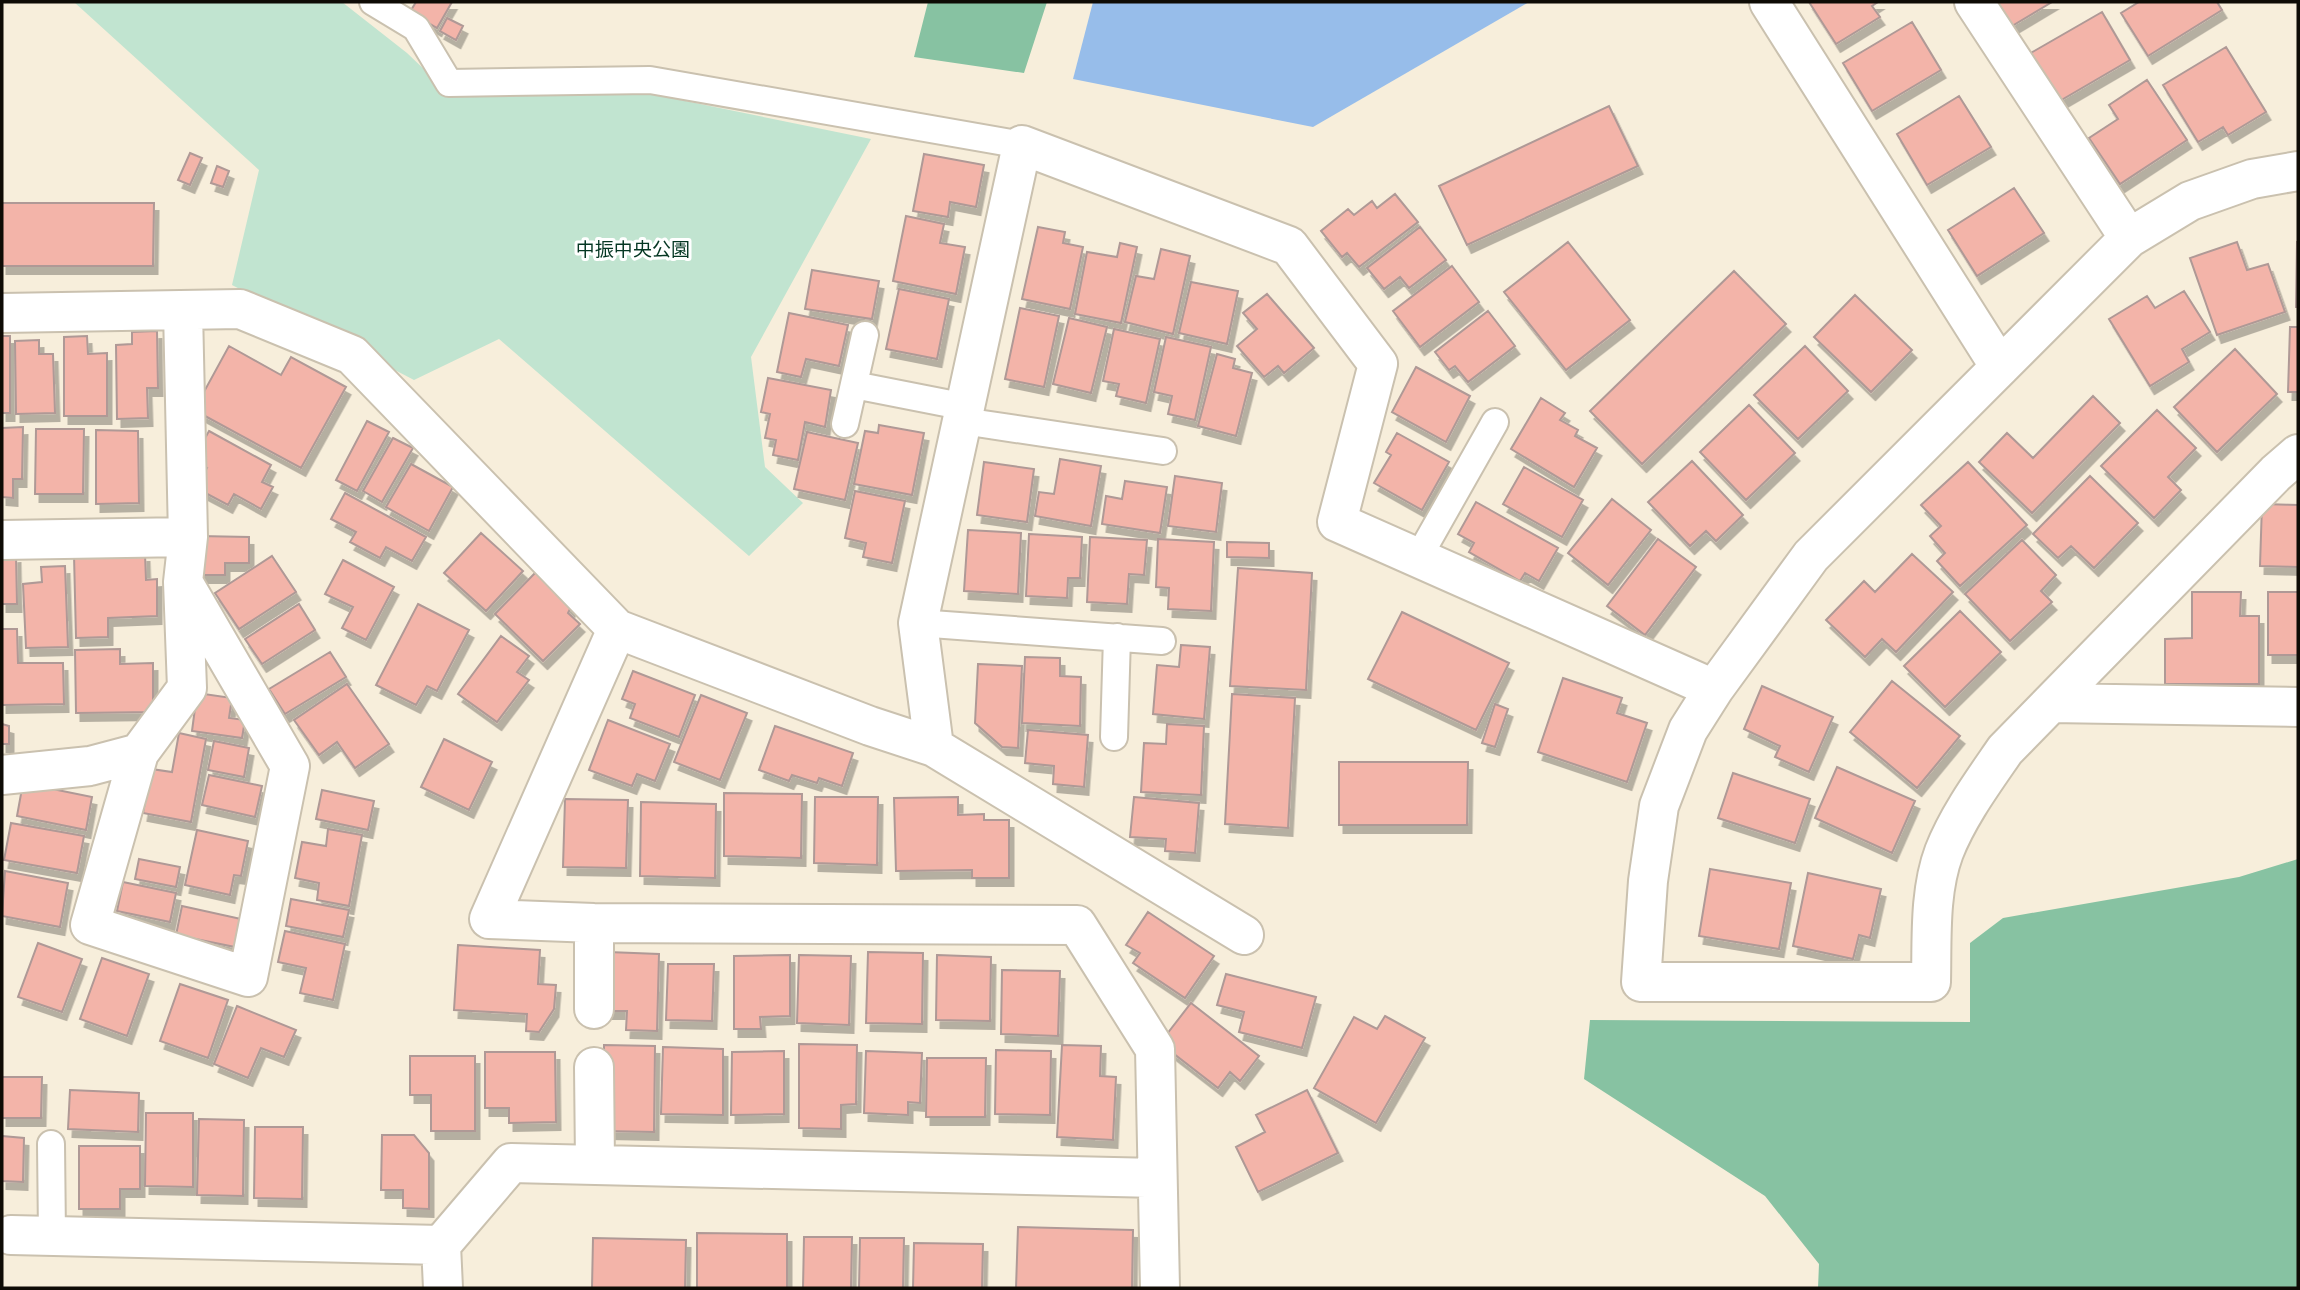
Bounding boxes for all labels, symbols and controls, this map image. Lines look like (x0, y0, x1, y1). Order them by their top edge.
park label: 中振中央公園 (576, 238, 690, 261)

